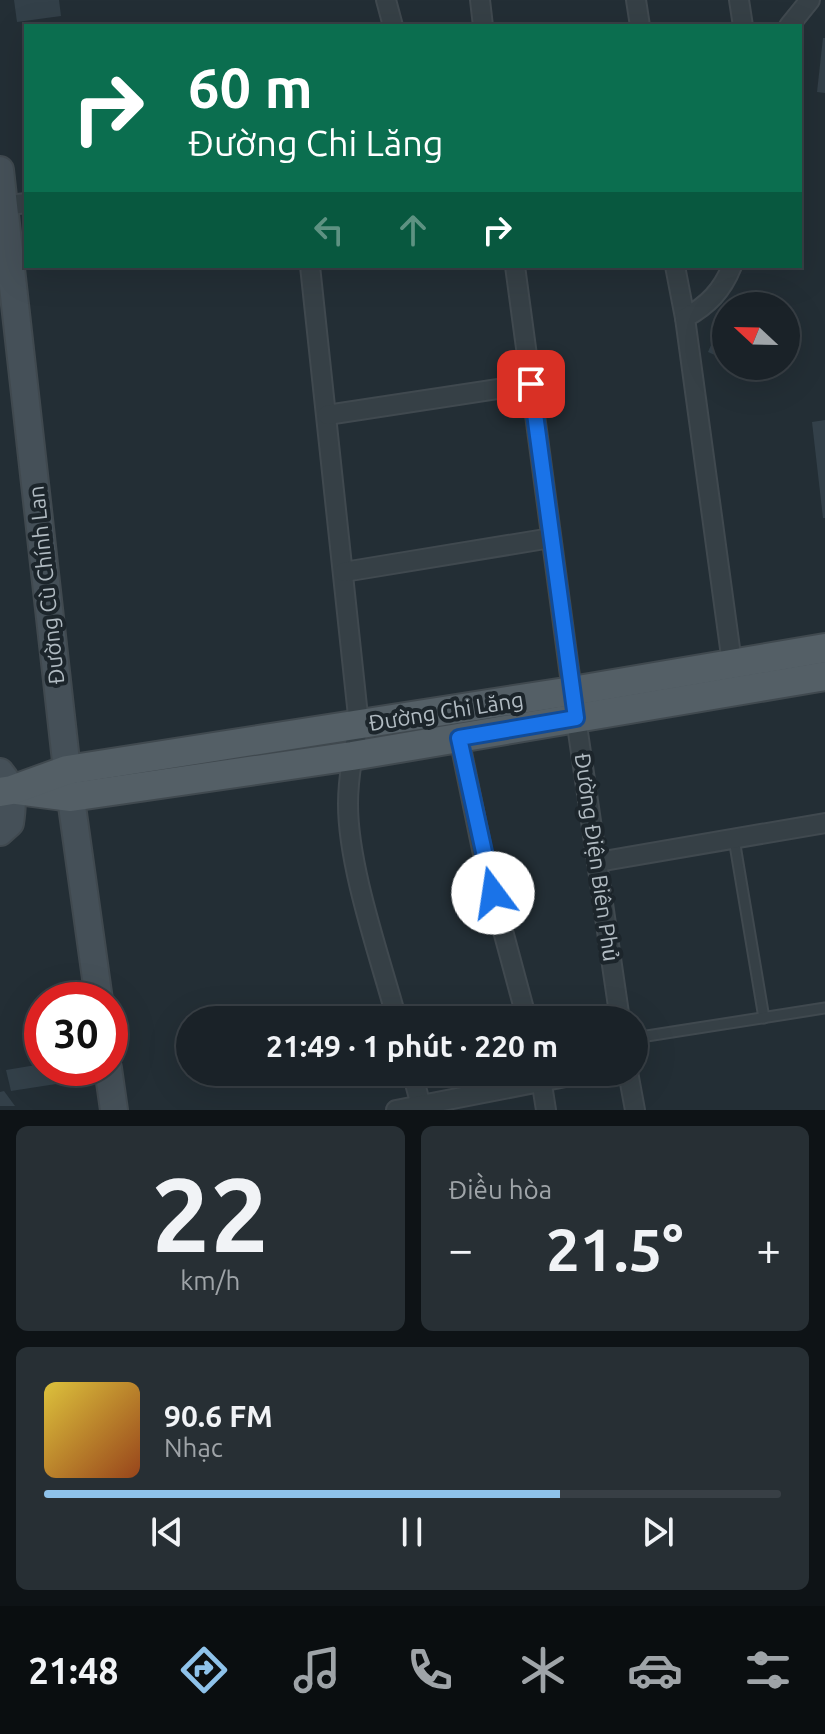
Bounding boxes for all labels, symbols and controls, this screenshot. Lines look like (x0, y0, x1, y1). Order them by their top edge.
icon: right (56, 56, 160, 160)
text: 60 m (188, 56, 313, 119)
text: Đường Chi Lăng (188, 122, 444, 163)
icon: left (307, 208, 351, 252)
icon: ahead (391, 208, 435, 252)
icon: right (475, 208, 519, 252)
north arrow (712, 292, 800, 380)
map controls (712, 292, 800, 380)
pin (497, 350, 565, 418)
icon: arrive (509, 362, 553, 406)
street label: Đường Cù Chính Lan (23, 485, 68, 686)
street label: Đường Chi Lăng (367, 686, 525, 735)
street label: Đường Điện Biên Phủ (571, 751, 624, 963)
position arrow (451, 851, 535, 935)
speed limit sign: 30 (24, 982, 128, 1086)
text: 21:49 · 1 phút · 220 m (266, 1029, 558, 1063)
text: 22 (152, 1155, 269, 1272)
text: Điều hòa (449, 1175, 552, 1204)
text: 21.5° (546, 1215, 683, 1282)
text: − (449, 1224, 473, 1273)
text: + (756, 1224, 781, 1273)
text: km/h (180, 1266, 240, 1295)
text: 90.6 FM (164, 1399, 273, 1433)
text: Nhạc (164, 1433, 223, 1462)
icon: previous (145, 1510, 189, 1554)
icon: pause (390, 1510, 434, 1554)
icon: next (636, 1510, 680, 1554)
icon: directions (176, 1642, 232, 1698)
icon: music (289, 1642, 345, 1698)
icon: phone (402, 1642, 458, 1698)
icon: climate (515, 1642, 571, 1698)
icon: car (627, 1642, 683, 1698)
icon: filters (740, 1642, 796, 1698)
text: 21:48 (28, 1650, 119, 1691)

